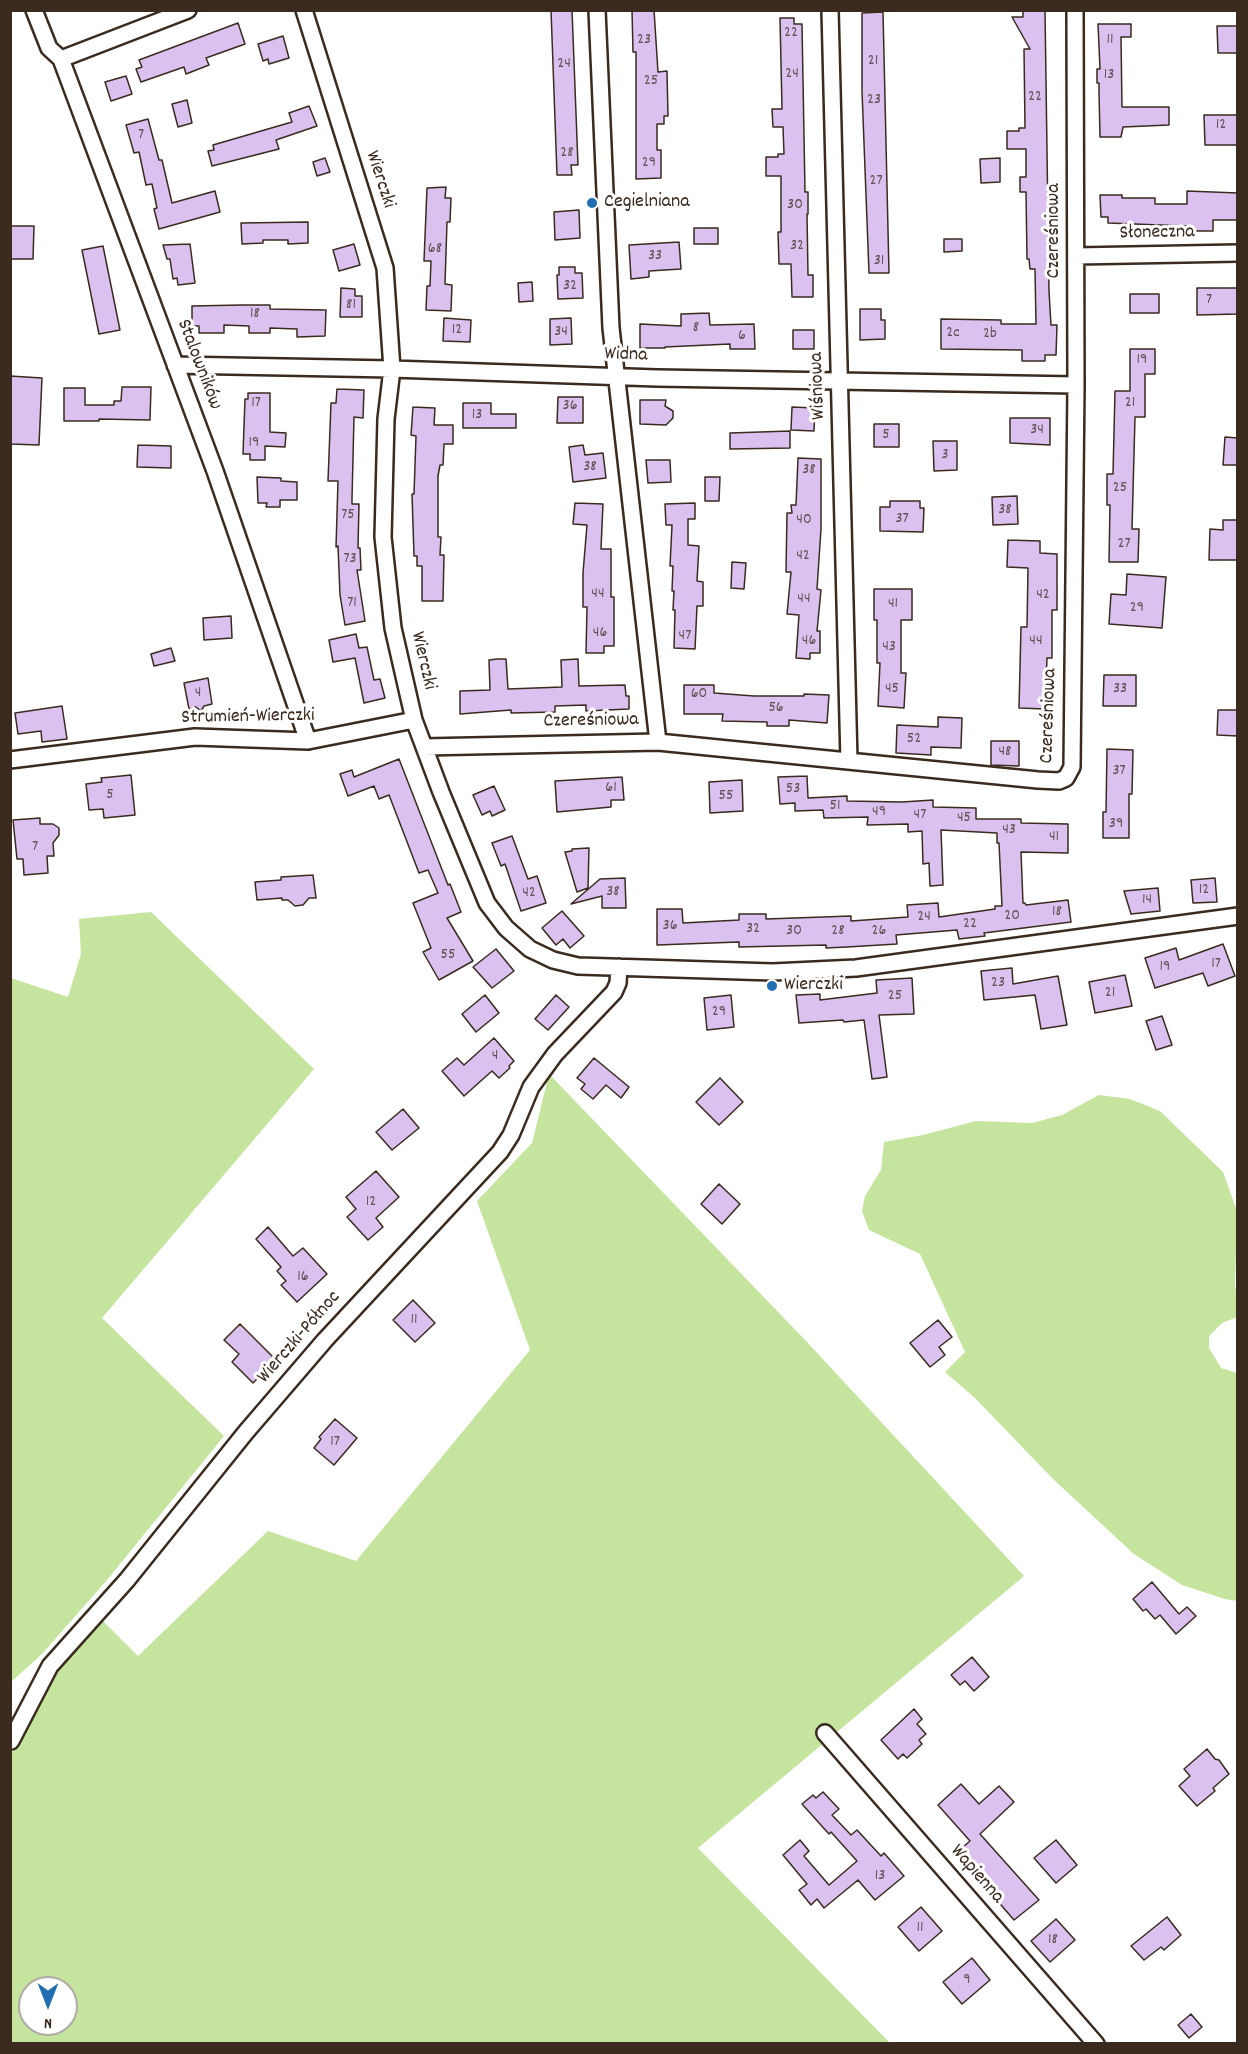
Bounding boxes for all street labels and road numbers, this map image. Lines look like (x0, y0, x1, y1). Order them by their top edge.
street label: Wierczki (358, 148, 400, 212)
street label: Czereśniowa (1043, 183, 1067, 279)
street label: Słoneczna (1119, 221, 1195, 247)
street label: Stalowników (170, 316, 226, 414)
street label: Widna (604, 343, 648, 369)
street label: Wiśniowa (806, 352, 832, 420)
street label: Wierczki (404, 630, 440, 692)
street label: Czereśniowa (1036, 668, 1064, 764)
street label: Strumień-Wierczki (181, 705, 315, 731)
street label: Czereśniowa (543, 709, 639, 735)
street label: Wierczki-Północ (253, 1287, 347, 1389)
street label: Wapienna (944, 1841, 1008, 1909)

